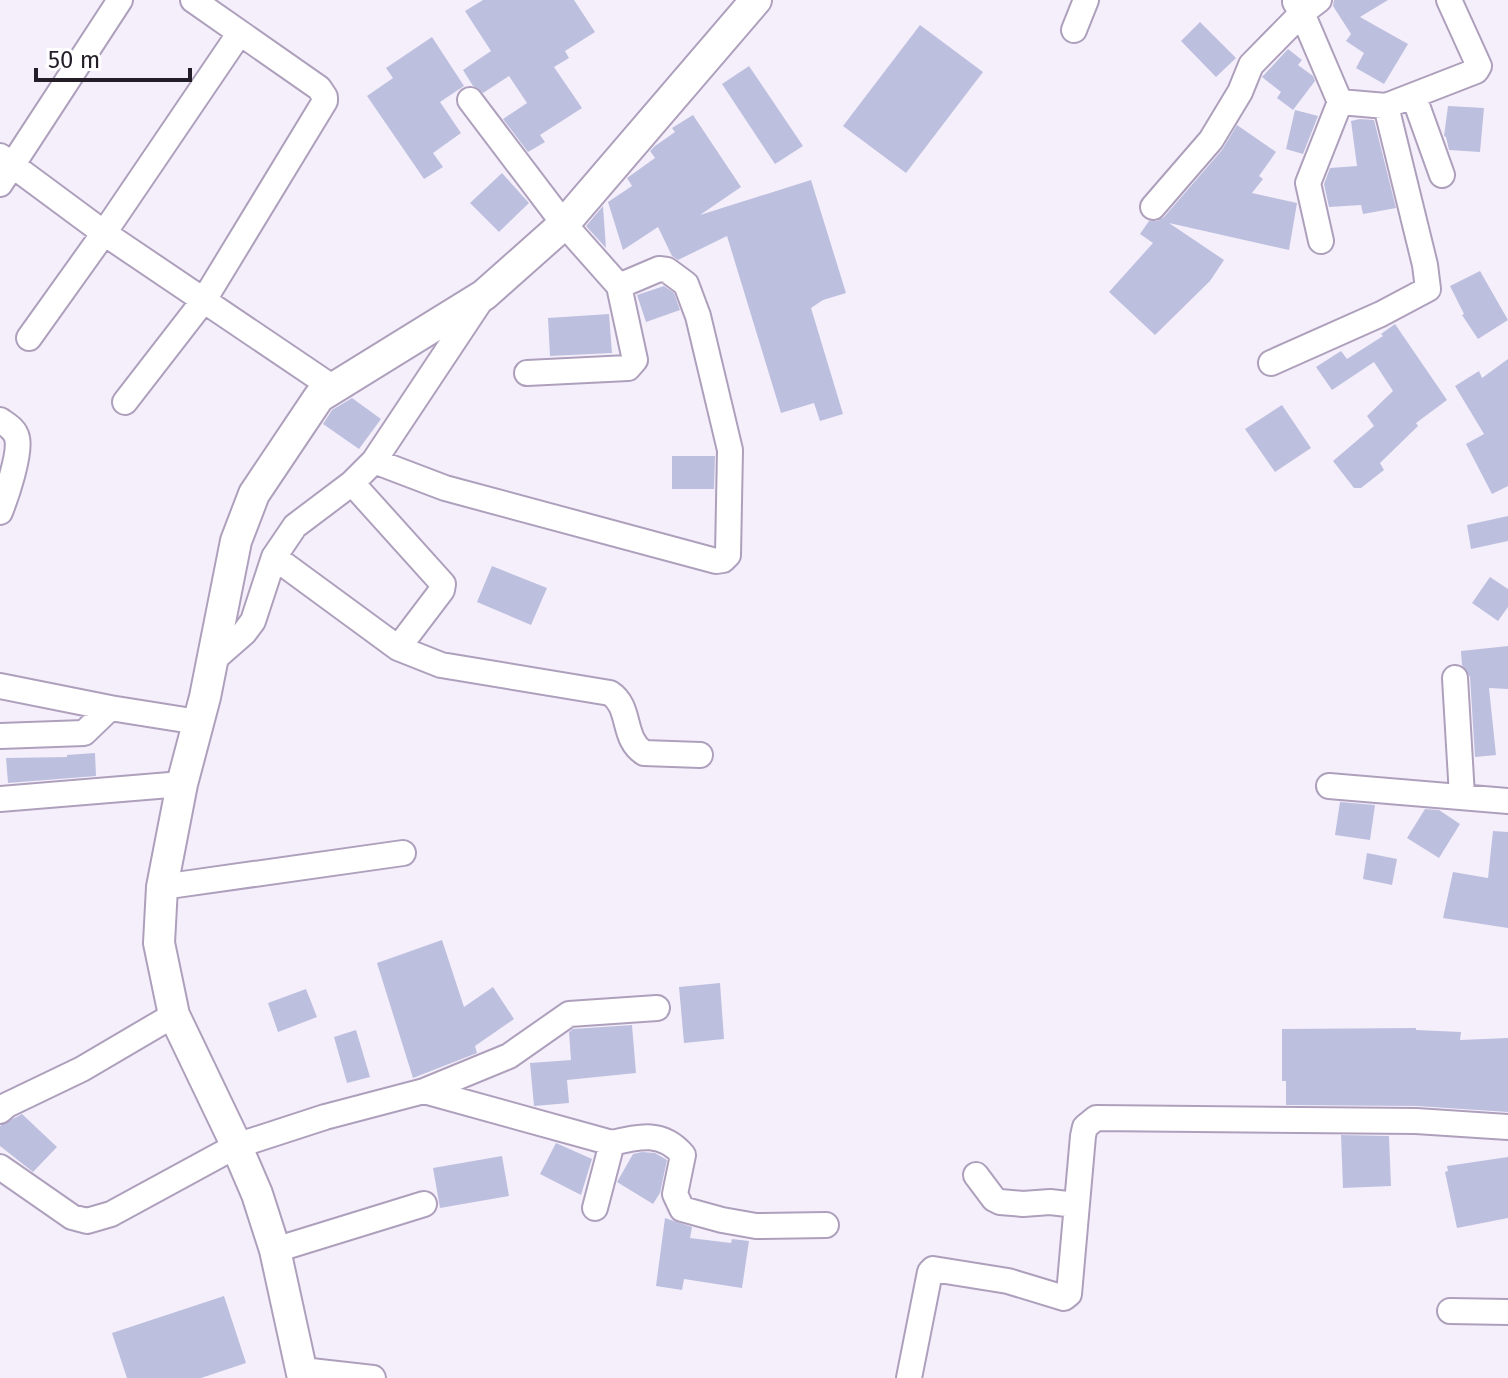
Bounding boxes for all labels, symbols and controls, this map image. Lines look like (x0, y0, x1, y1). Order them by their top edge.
scale bar (36, 32, 190, 82)
text: 50 m (48, 46, 100, 74)

